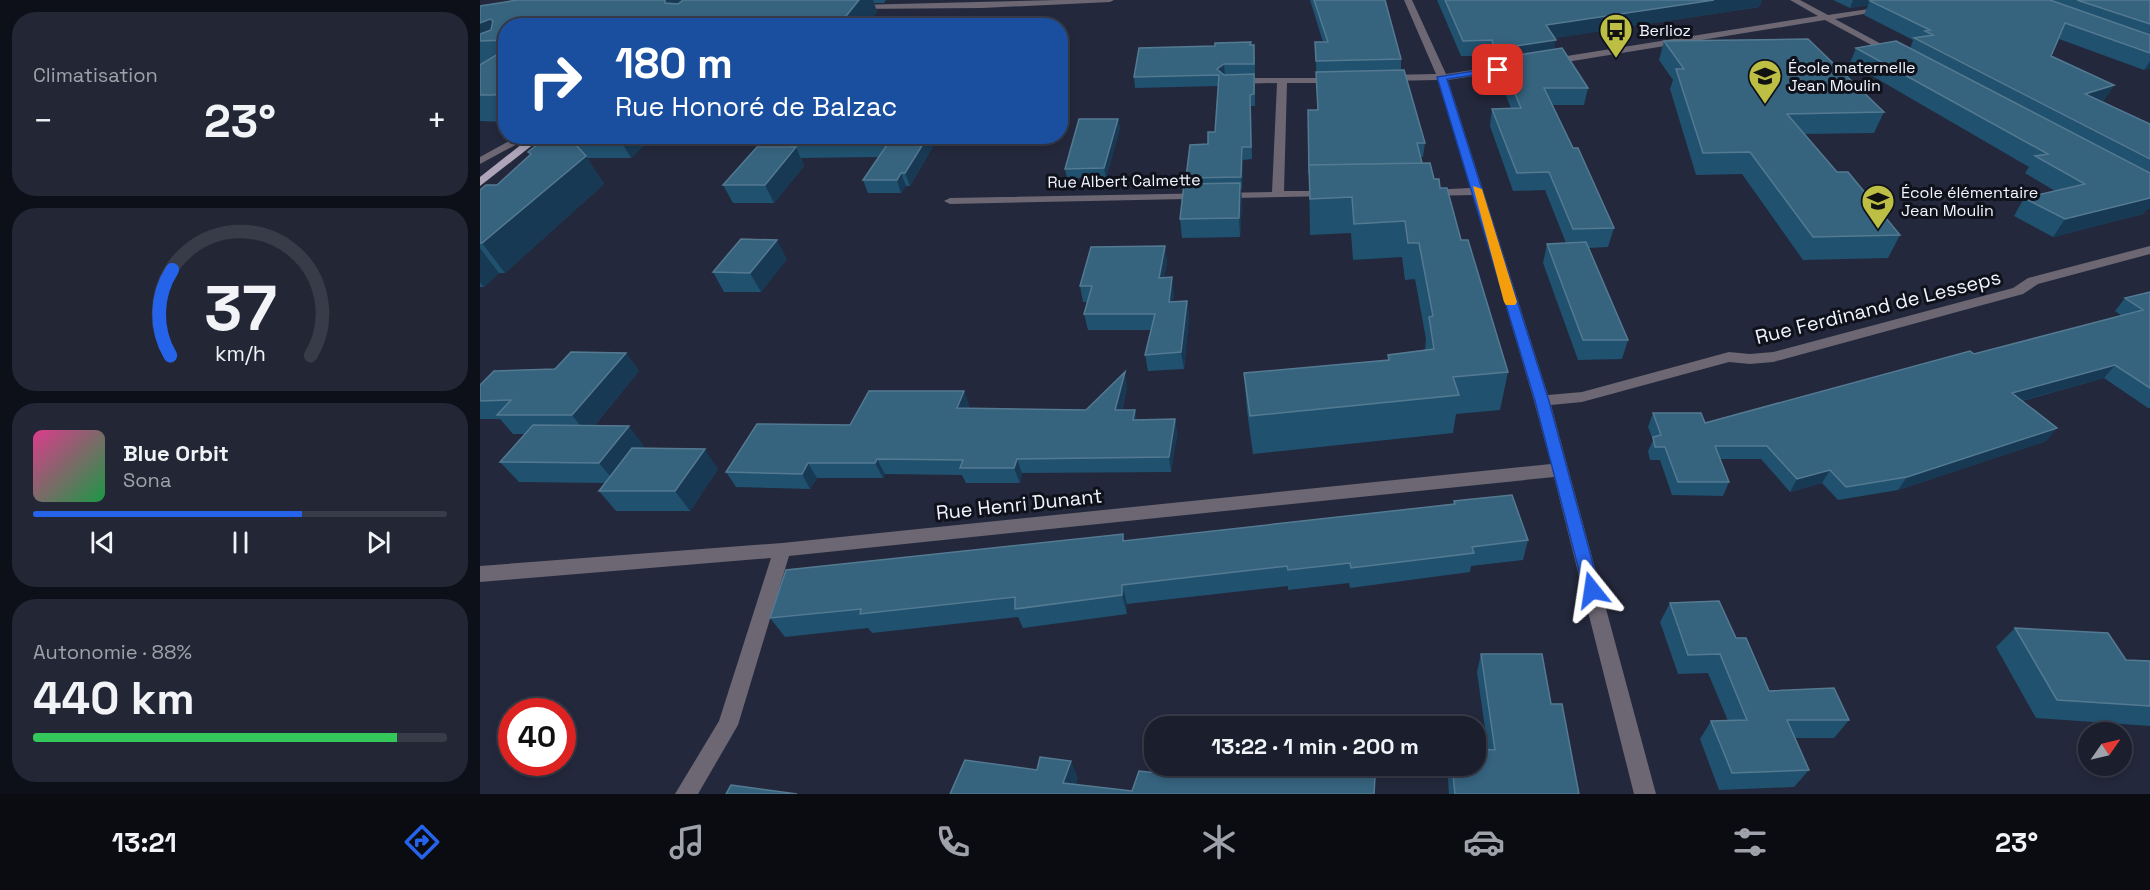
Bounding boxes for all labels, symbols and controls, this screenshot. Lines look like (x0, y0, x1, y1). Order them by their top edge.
bus stop icon: Berlioz (1598, 12, 1634, 59)
place label: Berlioz (1639, 20, 1691, 41)
text: 180 m (615, 37, 733, 90)
icon: right (516, 42, 594, 120)
pin (1472, 44, 1523, 95)
icon: arrive (1481, 53, 1514, 86)
place label: École maternelle Jean Moulin (1788, 57, 1916, 96)
school or university icon: École maternelle Jean Moulin (1747, 58, 1783, 105)
text: Climatisation (33, 62, 158, 88)
text: Rue Honoré de Balzac (615, 89, 897, 124)
text: 23° (204, 93, 276, 150)
text: − (33, 100, 53, 142)
text: + (427, 100, 447, 142)
street label: Rue Albert Calmette (1047, 169, 1201, 193)
place label: École élémentaire Jean Moulin (1901, 182, 2038, 221)
school or university icon: École élémentaire Jean Moulin (1860, 183, 1896, 230)
street label: Rue Ferdinand de Lesseps (1752, 264, 2004, 350)
text: 37 (204, 269, 276, 348)
text: km/h (214, 341, 266, 368)
text: Blue Orbit (123, 439, 229, 467)
text: Sona (123, 467, 171, 493)
street label: Rue Henri Dunant (935, 482, 1103, 526)
icon: previous (86, 526, 119, 559)
icon: pause (224, 526, 257, 559)
icon: next (362, 526, 395, 559)
position arrow (1560, 558, 1624, 622)
text: Autonomie · 88% (33, 639, 192, 665)
text: 440 km (33, 670, 195, 727)
speed limit sign: 40 (498, 698, 576, 776)
north arrow (2078, 722, 2132, 776)
map controls (2078, 722, 2132, 776)
text: 13:22 · 1 min · 200 m (1211, 732, 1419, 760)
icon: directions (401, 821, 443, 863)
icon: music (666, 821, 708, 863)
icon: phone (932, 821, 974, 863)
icon: climate (1198, 821, 1240, 863)
icon: car (1463, 821, 1505, 863)
icon: filters (1729, 821, 1771, 863)
text: 13:21 (112, 825, 177, 860)
text: 23° (1995, 825, 2038, 860)

